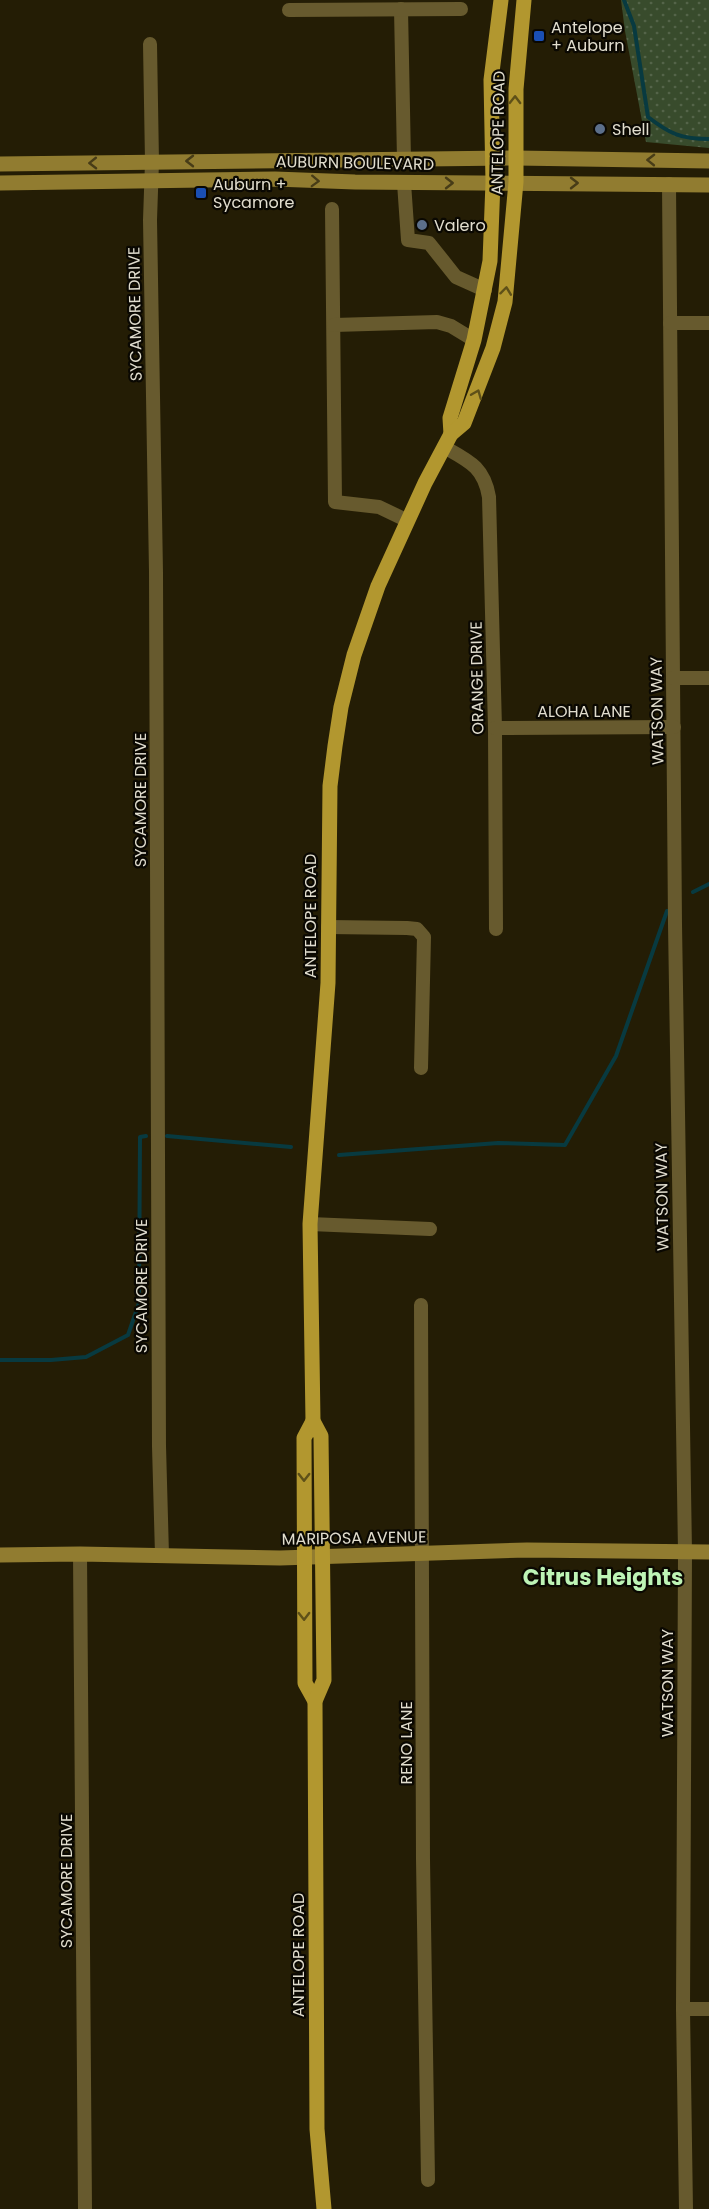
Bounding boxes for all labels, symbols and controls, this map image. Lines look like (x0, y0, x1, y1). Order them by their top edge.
place label: Antelope + Auburn (551, 16, 625, 57)
marker: Antelope + Auburn (532, 29, 546, 43)
street label: ANTELOPE ROAD (485, 71, 511, 195)
one-way arrow (509, 95, 522, 104)
place label: Shell (612, 118, 649, 141)
marker: Shell (593, 122, 607, 136)
street label: AUBURN BOULEVARD (276, 150, 434, 176)
one-way arrow (646, 153, 655, 166)
one-way arrow (186, 155, 195, 167)
one-way arrow (89, 156, 98, 169)
place label: Auburn + Sycamore (213, 173, 295, 214)
one-way arrow (310, 174, 319, 187)
one-way arrow (444, 176, 453, 189)
one-way arrow (570, 177, 579, 189)
marker: Auburn + Sycamore (194, 186, 208, 200)
place label: Valero (434, 214, 486, 237)
marker: Valero (415, 218, 429, 232)
street label: SYCAMORE DRIVE (122, 247, 148, 381)
one-way arrow (500, 286, 512, 295)
one-way arrow (470, 389, 482, 400)
street label: ORANGE DRIVE (465, 621, 489, 735)
street label: WATSON WAY (645, 656, 669, 765)
street label: ALOHA LANE (537, 700, 631, 723)
street label: SYCAMORE DRIVE (129, 733, 152, 867)
street label: ANTELOPE ROAD (299, 854, 322, 978)
street label: WATSON WAY (650, 1142, 674, 1251)
street label: SYCAMORE DRIVE (130, 1219, 153, 1353)
one-way arrow (298, 1473, 310, 1482)
street label: MARIPOSA AVENUE (282, 1525, 426, 1551)
district label: Citrus Heights (523, 1562, 683, 1593)
one-way arrow (298, 1611, 310, 1620)
street label: WATSON WAY (656, 1628, 679, 1737)
street label: RENO LANE (395, 1701, 418, 1785)
street label: SYCAMORE DRIVE (55, 1814, 78, 1948)
street label: ANTELOPE ROAD (287, 1893, 310, 2017)

